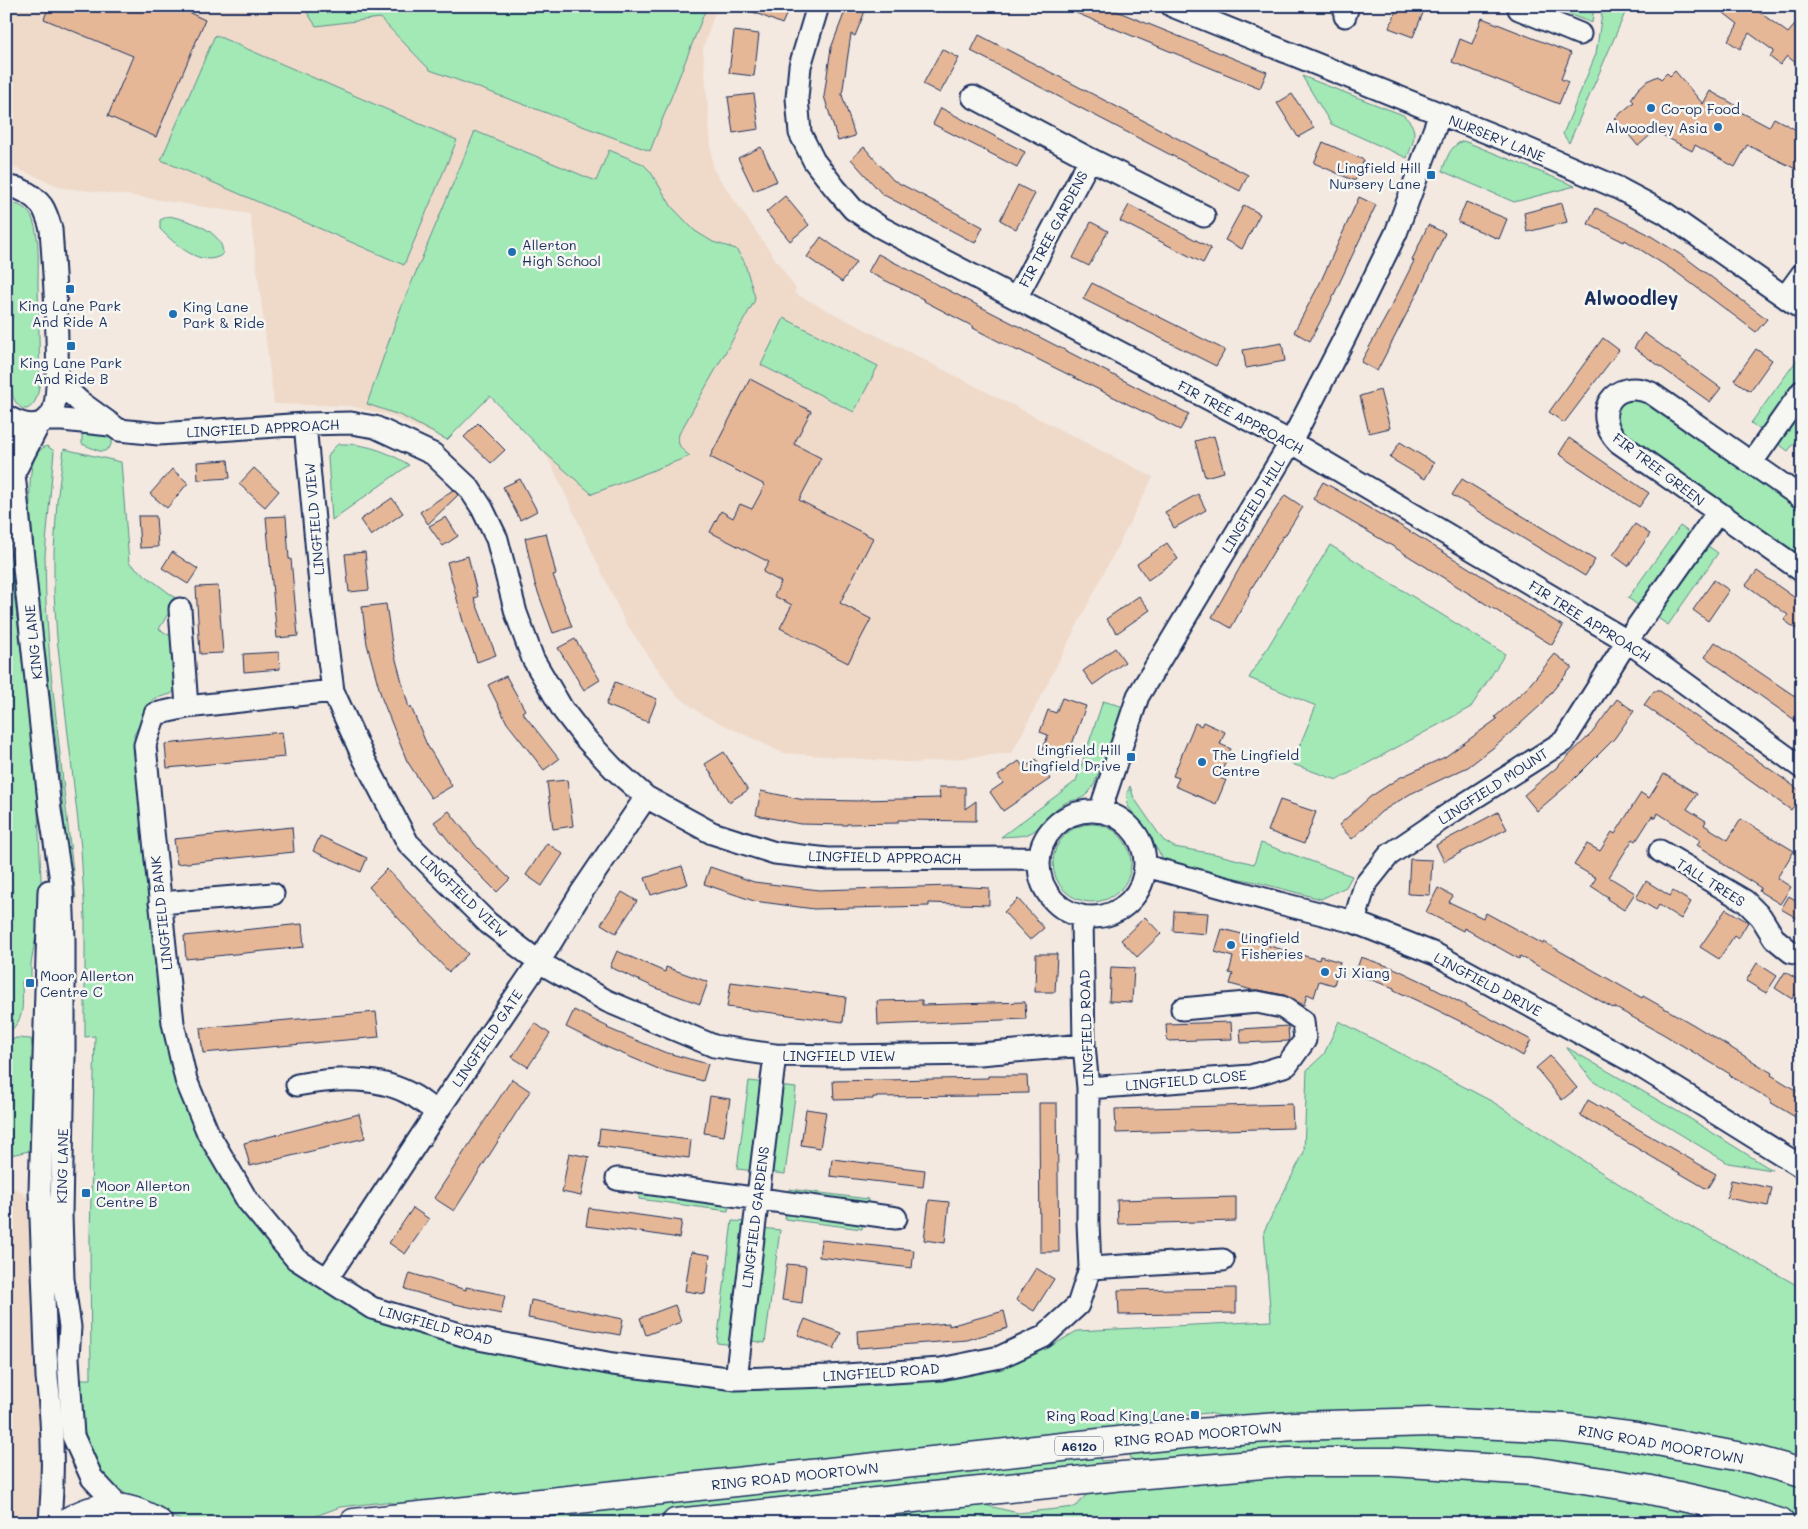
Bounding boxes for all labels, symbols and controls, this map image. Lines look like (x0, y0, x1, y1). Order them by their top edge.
place label: Co-op Food (1661, 99, 1740, 118)
marker: Co-op Food (1645, 102, 1657, 114)
street label: NURSERY LANE (1446, 110, 1548, 166)
place label: Alwoodley Asia (1605, 118, 1708, 137)
marker: Alwoodley Asia (1712, 121, 1724, 133)
place label: Lingfield Hill Nursery Lane (1329, 158, 1421, 193)
street label: FIR TREE GARDENS (1014, 167, 1092, 291)
marker: Lingfield Hill Nursery Lane (1425, 169, 1437, 181)
place label: Allerton High School (522, 235, 601, 270)
marker: Allerton High School (506, 246, 518, 258)
marker: King Lane Park And Ride A (64, 283, 76, 295)
district label: Alwoodley (1584, 285, 1678, 310)
place label: King Lane Park And Ride A (19, 296, 121, 331)
place label: King Lane Park & Ride (183, 297, 265, 332)
marker: King Lane Park & Ride (167, 308, 179, 320)
marker: King Lane Park And Ride B (65, 340, 77, 352)
place label: King Lane Park And Ride B (20, 353, 122, 388)
street label: FIR TREE APPROACH (1175, 376, 1307, 458)
street label: LINGFIELD APPROACH (186, 414, 340, 441)
street label: FIR TREE GREEN (1609, 428, 1709, 510)
street label: LINGFIELD HILL (1217, 453, 1289, 556)
street label: LINGFIELD VIEW (300, 462, 328, 576)
street label: FIR TREE APPROACH (1525, 576, 1655, 666)
street label: KING LANE (20, 604, 46, 680)
place label: Lingfield Hill Lingfield Drive (1021, 740, 1121, 775)
street label: LINGFIELD MOUNT (1434, 743, 1552, 829)
place label: The Lingfield Centre (1212, 745, 1299, 780)
marker: Lingfield Hill Lingfield Drive (1125, 751, 1137, 763)
marker: The Lingfield Centre (1196, 756, 1208, 768)
street label: LINGFIELD APPROACH (808, 846, 962, 868)
street label: LINGFIELD VIEW (416, 850, 512, 942)
street label: TALL TREES (1673, 853, 1749, 911)
street label: LINGFIELD BANK (145, 854, 176, 971)
place label: Lingfield Fisheries (1241, 928, 1303, 963)
marker: Lingfield Fisheries (1225, 939, 1237, 951)
street label: LINGFIELD DRIVE (1431, 948, 1545, 1020)
place label: Ji Xiang (1335, 963, 1390, 982)
place label: Moor Allerton Centre C (40, 966, 134, 1001)
marker: Ji Xiang (1319, 966, 1331, 978)
street label: LINGFIELD ROAD (1074, 969, 1098, 1087)
marker: Moor Allerton Centre C (24, 977, 36, 989)
street label: LINGFIELD GATE (447, 986, 527, 1090)
street label: LINGFIELD VIEW (782, 1046, 896, 1065)
street label: LINGFIELD CLOSE (1124, 1065, 1248, 1095)
street label: KING LANE (52, 1128, 72, 1204)
street label: LINGFIELD GARDENS (737, 1145, 773, 1289)
place label: Moor Allerton Centre B (96, 1176, 190, 1211)
marker: Moor Allerton Centre B (80, 1187, 92, 1199)
street label: LINGFIELD ROAD (377, 1301, 495, 1349)
street label: LINGFIELD ROAD (822, 1358, 940, 1386)
place label: Ring Road King Lane (1046, 1406, 1185, 1425)
marker: Ring Road King Lane (1189, 1409, 1201, 1421)
street label: RING ROAD MOORTOWN (1114, 1417, 1282, 1451)
street label: RING ROAD MOORTOWN (1577, 1420, 1745, 1468)
road number: A6120 (1055, 1436, 1103, 1455)
street label: RING ROAD MOORTOWN (710, 1458, 880, 1494)

